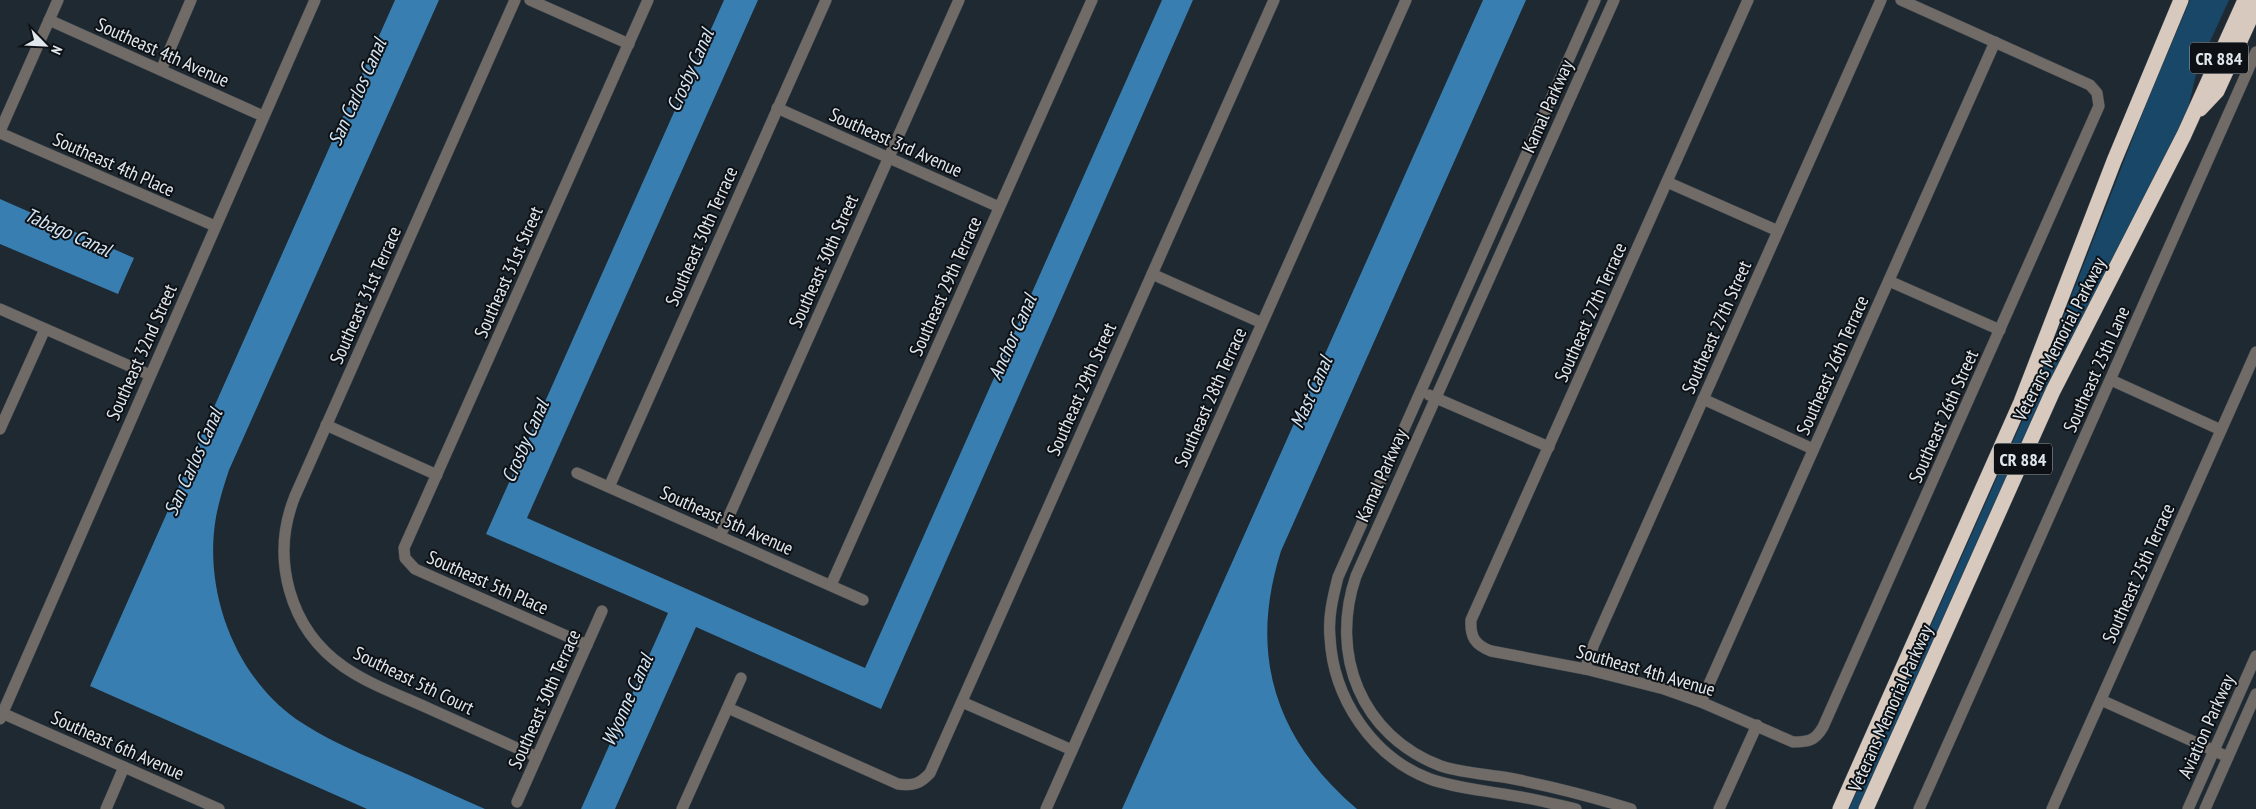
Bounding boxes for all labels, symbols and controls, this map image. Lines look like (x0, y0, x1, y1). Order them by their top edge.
street label: Southeast 4th Avenue (93, 12, 233, 92)
north arrow (20, 20, 70, 70)
water label: Crosby Canal (660, 22, 721, 115)
water label: San Carlos Canal (322, 32, 393, 150)
road number: CR 884 (2190, 42, 2248, 74)
text: N (47, 43, 67, 57)
street label: Kamal Parkway (1516, 55, 1578, 156)
street label: Southeast 3rd Avenue (826, 102, 966, 182)
street label: Southeast 4th Place (50, 127, 179, 202)
street label: Southeast 30th Terrace (659, 162, 743, 309)
street label: Southeast 30th Street (783, 190, 863, 331)
water label: Tabago Canal (21, 201, 117, 263)
street label: Southeast 31st Street (468, 202, 548, 341)
street label: Southeast 29th Terrace (903, 212, 987, 359)
street label: Southeast 31st Terrace (324, 222, 406, 368)
street label: Southeast 27th Terrace (1549, 238, 1632, 385)
street label: Veterans Memorial Parkway (2007, 252, 2111, 426)
street label: Southeast 27th Street (1676, 256, 1756, 397)
street label: Southeast 32nd Street (100, 280, 182, 424)
water label: Anchor Canal (982, 288, 1043, 384)
street label: Southeast 26th Terrace (1790, 291, 1874, 438)
street label: Southeast 25th Lane (2057, 302, 2135, 436)
street label: Southeast 29th Street (1041, 318, 1121, 459)
street label: Southeast 28th Terrace (1168, 323, 1252, 470)
street label: Southeast 26th Street (1903, 345, 1983, 486)
water label: Mast Canal (1284, 350, 1339, 432)
water label: Crosby Canal (495, 393, 556, 486)
water label: San Carlos Canal (158, 402, 229, 520)
street label: Kamal Parkway (1350, 424, 1412, 525)
road number: CR 884 (1994, 444, 2052, 474)
street label: Southeast 5th Avenue (657, 480, 797, 560)
street label: Southeast 25th Terrace (2096, 499, 2180, 646)
street label: Southeast 5th Place (424, 545, 553, 620)
street label: Veterans Memorial Parkway (1842, 620, 1938, 796)
street label: Southeast 30th Terrace (502, 625, 586, 772)
street label: Southeast 4th Avenue (1574, 639, 1718, 701)
street label: Southeast 5th Court (350, 641, 479, 720)
water label: Wyonne Canal (595, 648, 660, 750)
street label: Aviation Parkway (2172, 669, 2240, 782)
street label: Southeast 6th Avenue (48, 705, 188, 785)

